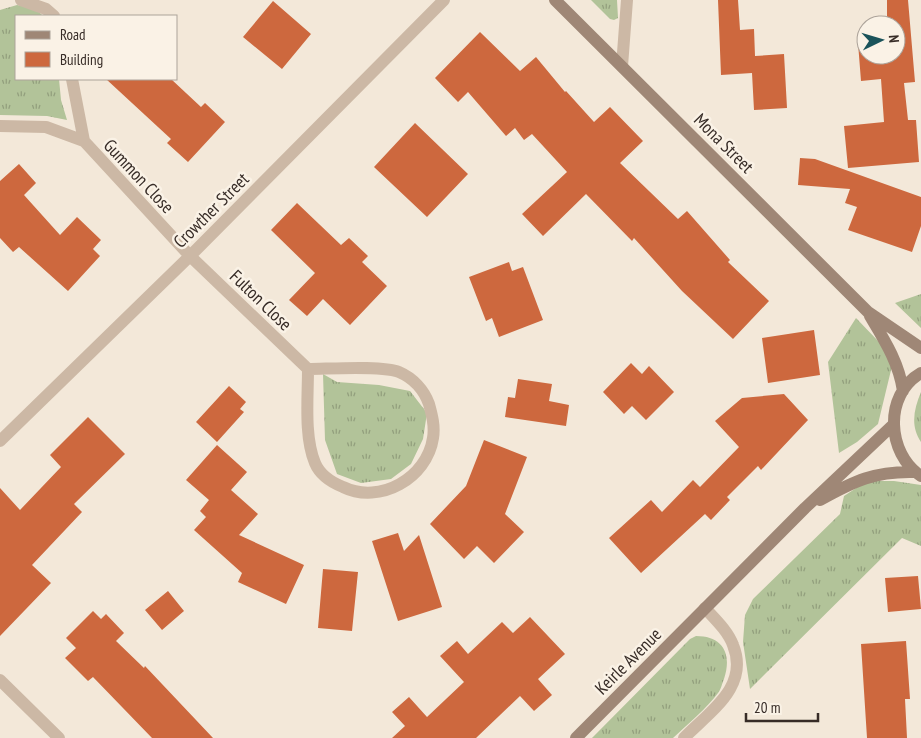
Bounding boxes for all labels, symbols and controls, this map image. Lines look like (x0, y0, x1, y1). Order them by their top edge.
legend (15, 15, 178, 80)
north arrow (856, 15, 906, 65)
text: Road (60, 25, 86, 44)
text: N (885, 34, 903, 43)
text: Building (60, 50, 103, 69)
street label: Mona Street (689, 108, 759, 178)
street label: Gummon Close (99, 134, 179, 218)
street label: Crowther Street (168, 167, 254, 253)
street label: Fulton Close (225, 265, 297, 335)
street label: Keirle Avenue (590, 623, 666, 699)
scale bar (746, 690, 818, 722)
text: 20 m (754, 698, 780, 717)

